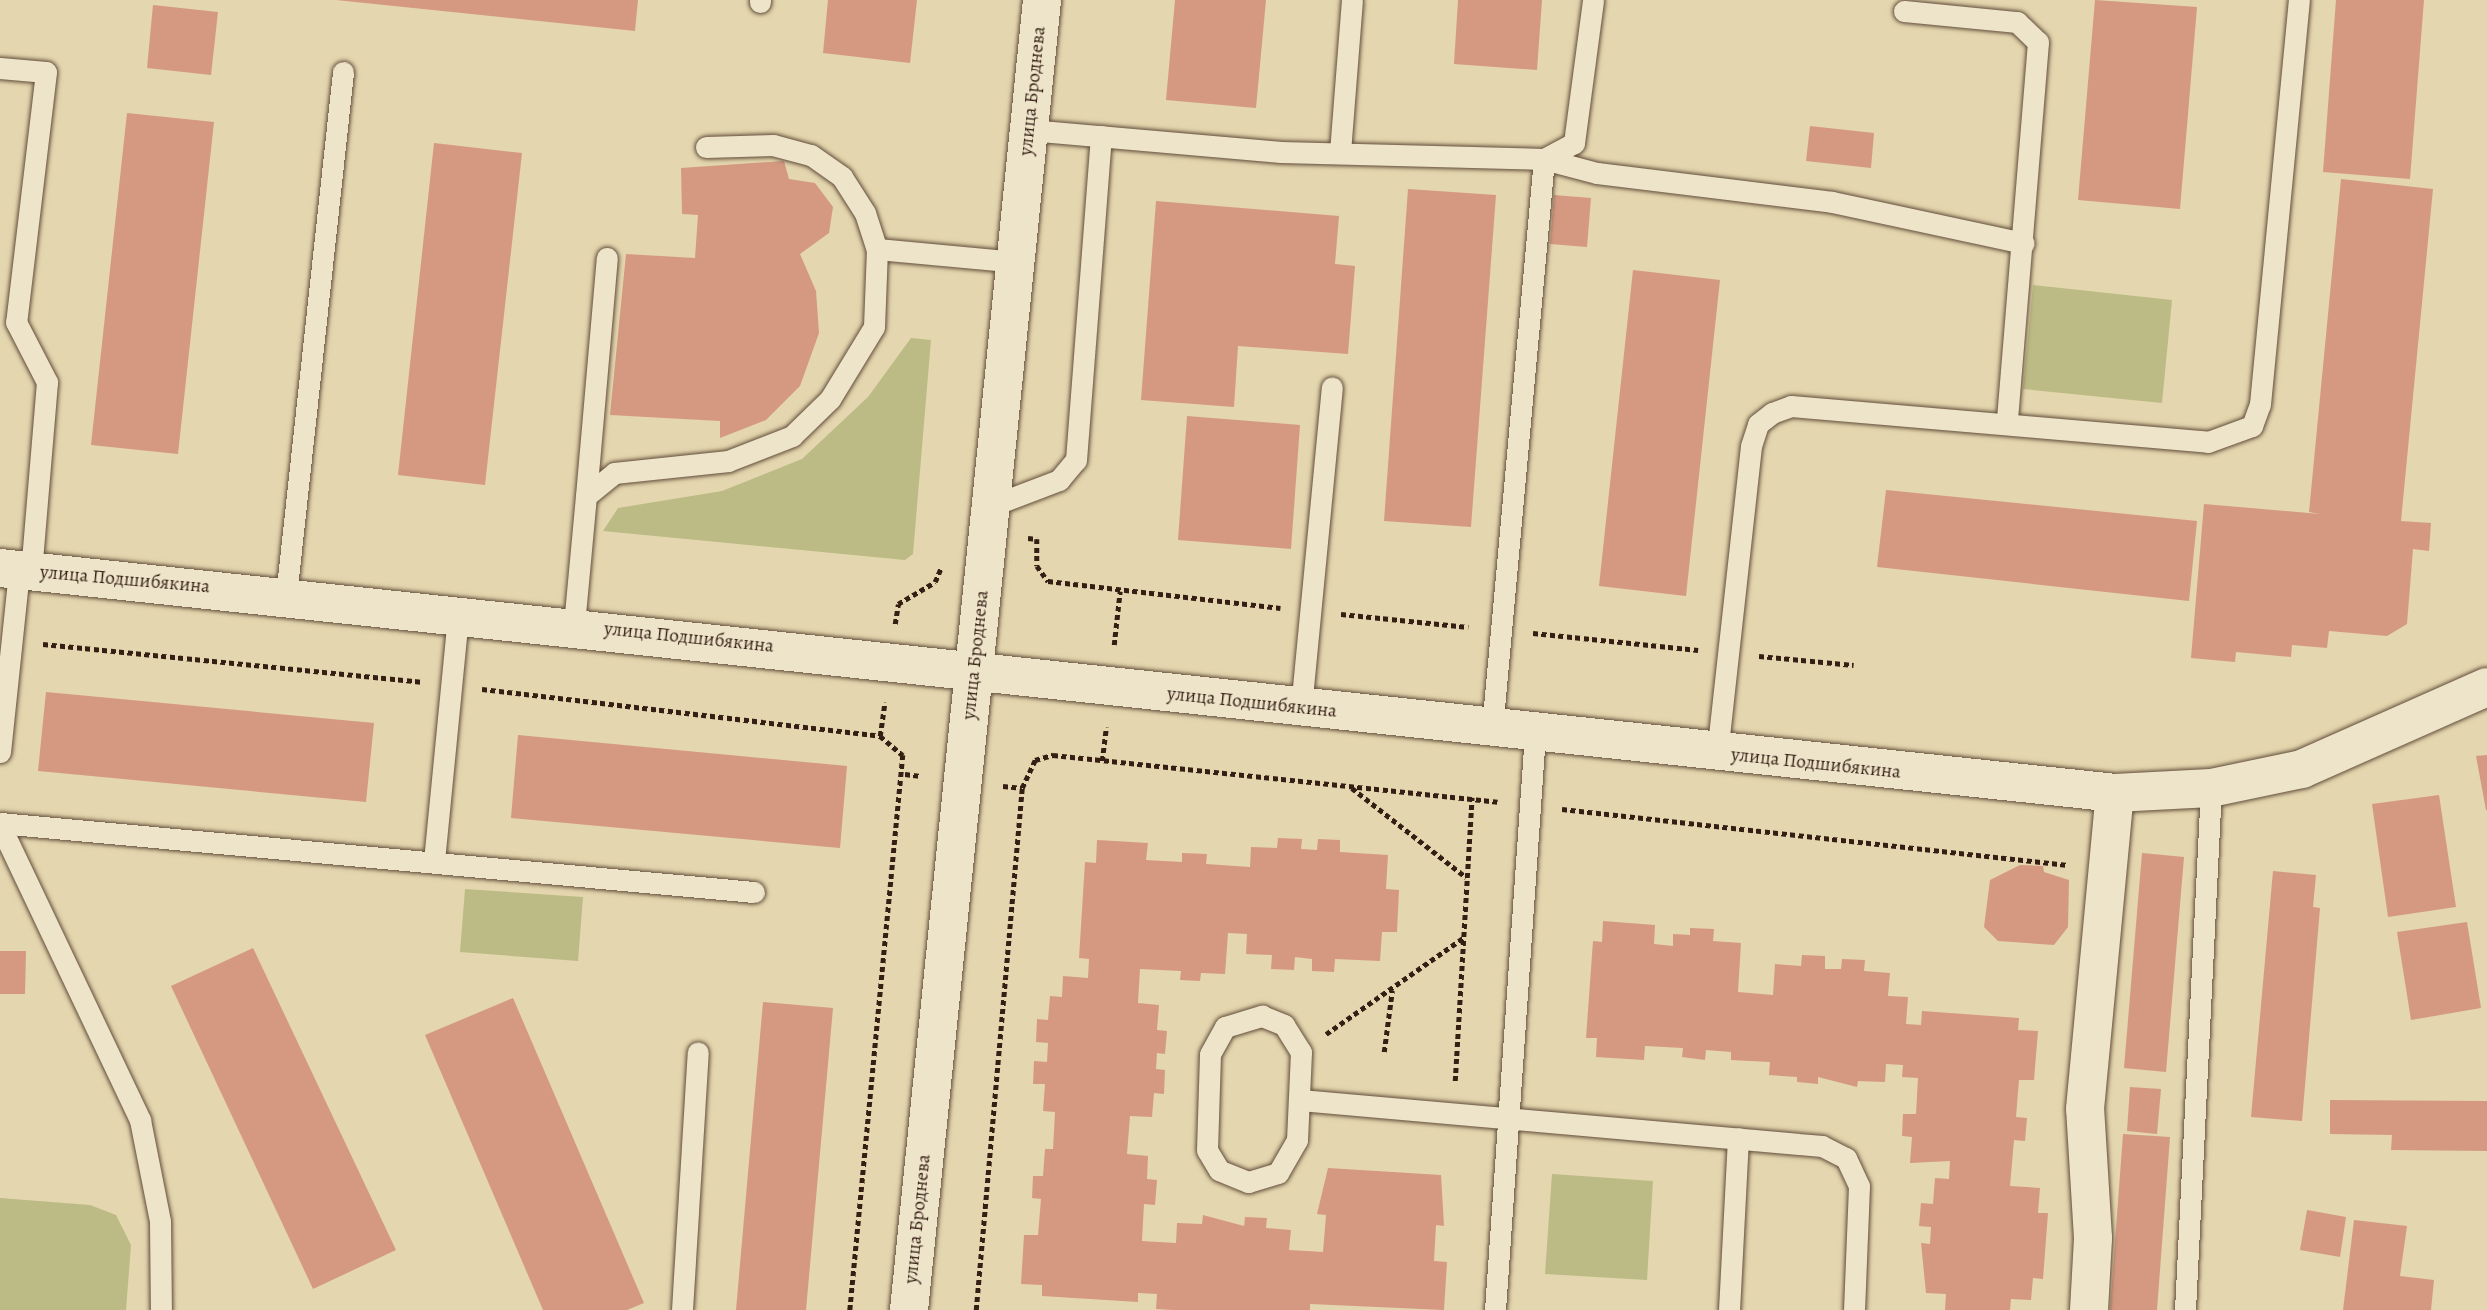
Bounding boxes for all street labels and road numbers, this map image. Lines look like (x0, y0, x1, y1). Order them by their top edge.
street label: улица Броднева (1015, 25, 1051, 157)
street label: улица Подшибякина (39, 561, 211, 599)
street label: улица Броднева (958, 589, 994, 721)
street label: улица Подшибякина (603, 618, 775, 658)
street label: улица Подшибякина (1166, 683, 1338, 723)
street label: улица Подшибякина (1730, 744, 1902, 784)
street label: улица Броднева (900, 1153, 936, 1285)

